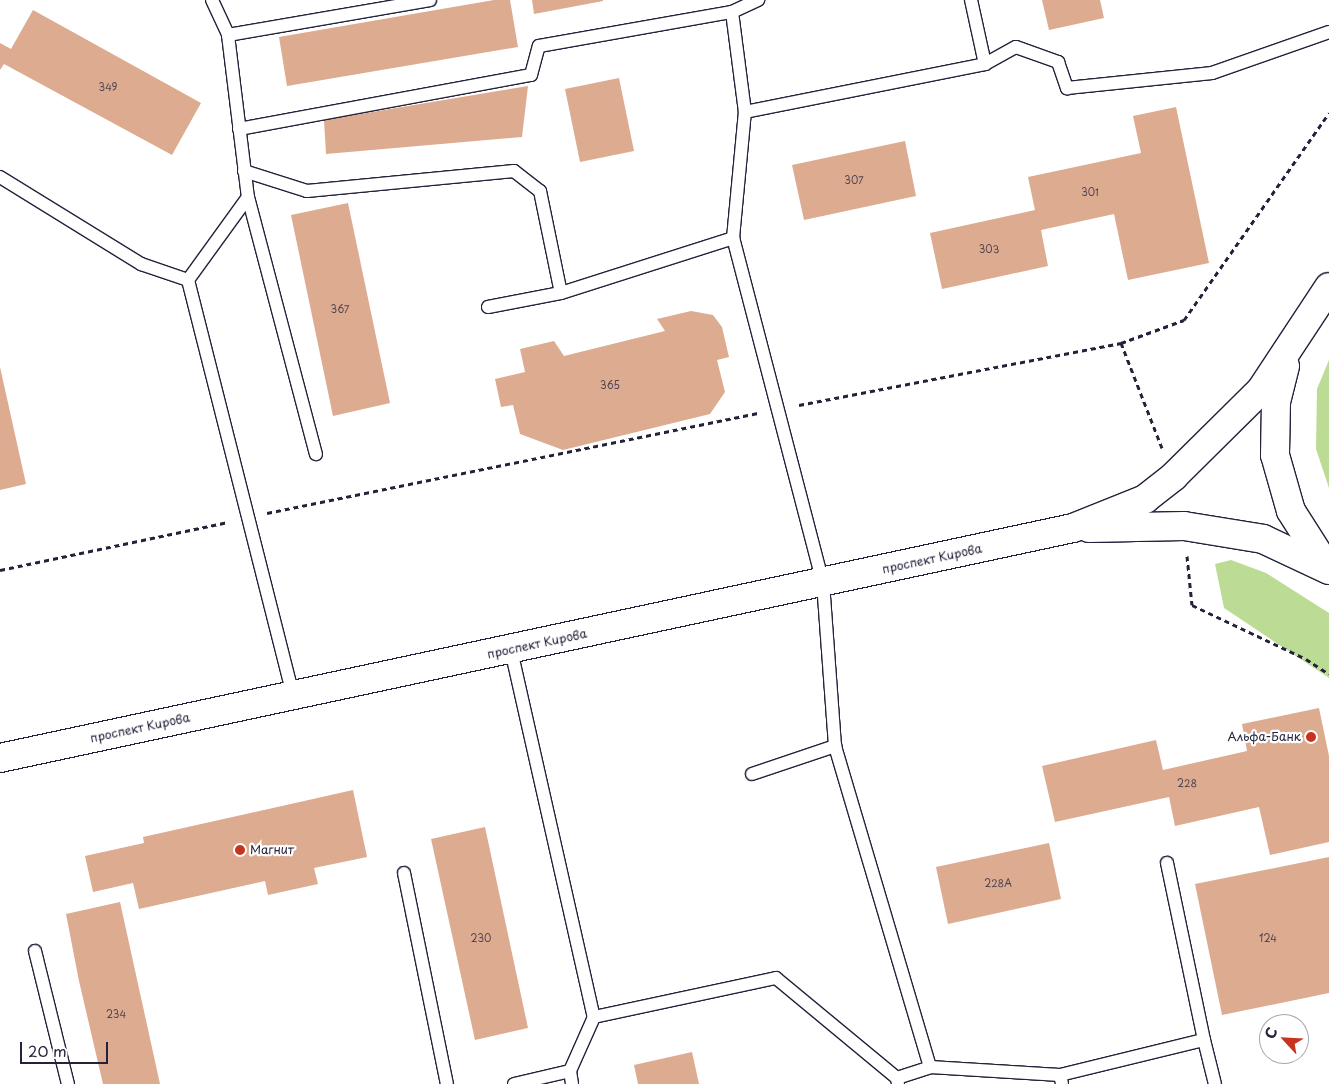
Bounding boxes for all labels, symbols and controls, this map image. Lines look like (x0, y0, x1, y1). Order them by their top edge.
house number: 349 (99, 81, 117, 93)
house number: 307 (844, 174, 864, 186)
house number: 301 (1081, 186, 1099, 198)
house number: 303 (979, 243, 999, 255)
house number: 367 (331, 303, 349, 315)
house number: 365 (600, 379, 620, 391)
street label: проспект Кирова (880, 541, 984, 577)
street label: проспект Кирова (485, 626, 589, 662)
street label: проспект Кирова (88, 710, 192, 746)
place label: Альфа-Банк (1227, 730, 1301, 744)
marker: Альфа-Банк (1305, 731, 1317, 743)
house number: 228 (1177, 777, 1197, 789)
place label: Магнит (250, 843, 294, 857)
marker: Магнит (234, 844, 246, 856)
house number: 228А (984, 877, 1012, 889)
house number: 230 (471, 932, 491, 944)
house number: 124 (1259, 932, 1277, 944)
house number: 234 (106, 1008, 126, 1020)
north arrow (1259, 1014, 1309, 1064)
text: С (1259, 1024, 1283, 1042)
scale bar (22, 1032, 110, 1064)
text: 20 m (28, 1039, 67, 1062)

